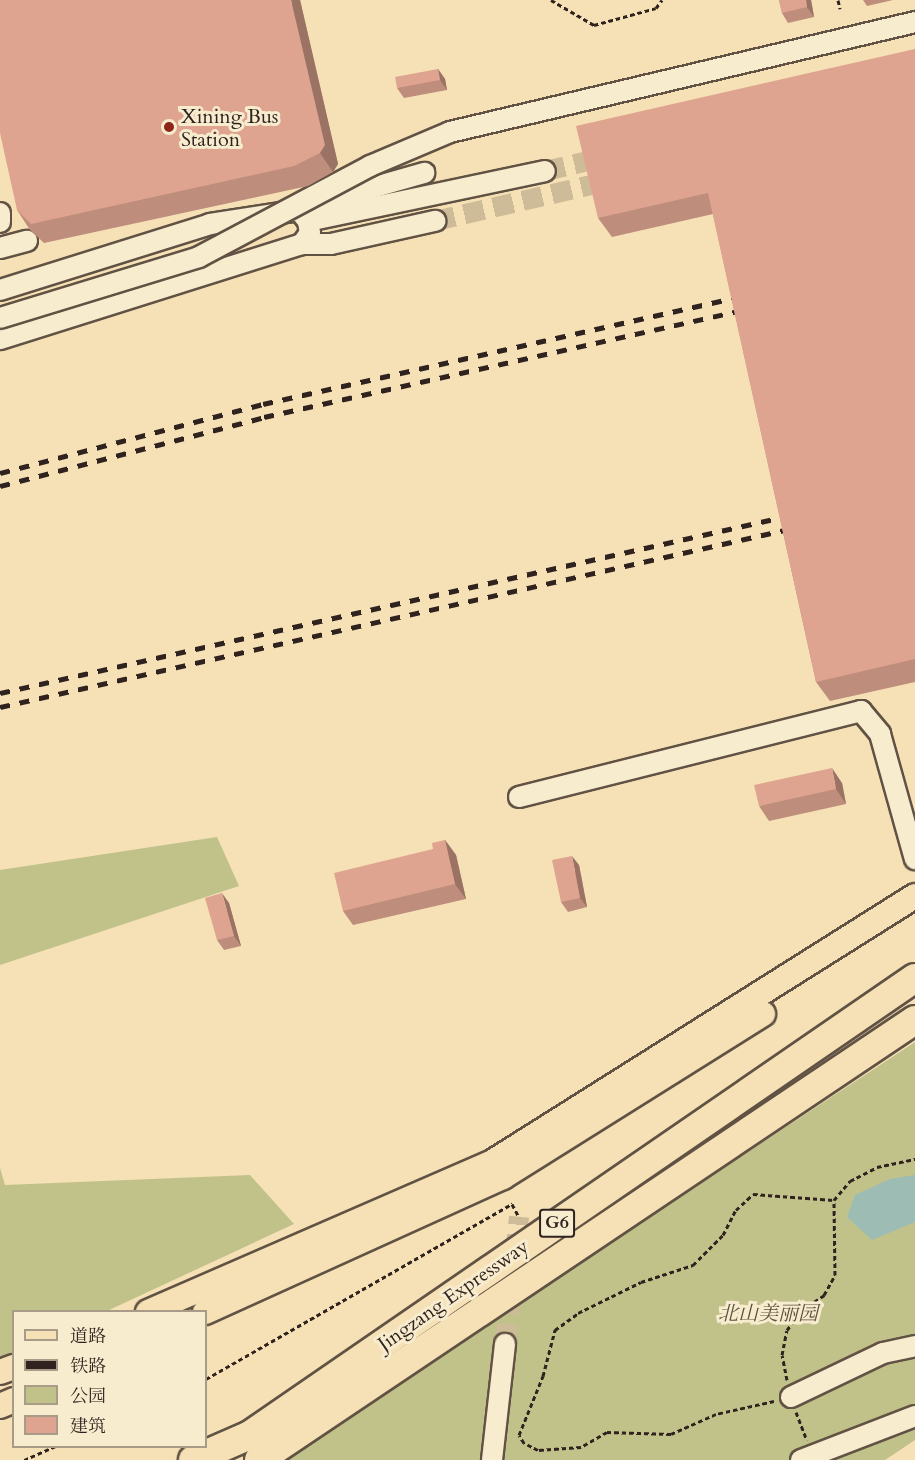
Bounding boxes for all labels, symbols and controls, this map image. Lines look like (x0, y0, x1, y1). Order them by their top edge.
place label: Xining Bus Station (181, 104, 279, 151)
marker: Xining Bus Station (162, 120, 176, 134)
road number: G6 (539, 1208, 575, 1238)
street label: Jingzang Expressway (373, 1234, 533, 1356)
park label: 北山美丽园 (718, 1301, 818, 1325)
legend (12, 1310, 207, 1448)
text: 道路 (70, 1324, 106, 1349)
text: 铁路 (70, 1354, 106, 1379)
text: 公园 (70, 1384, 106, 1409)
text: 建筑 (70, 1414, 106, 1439)

